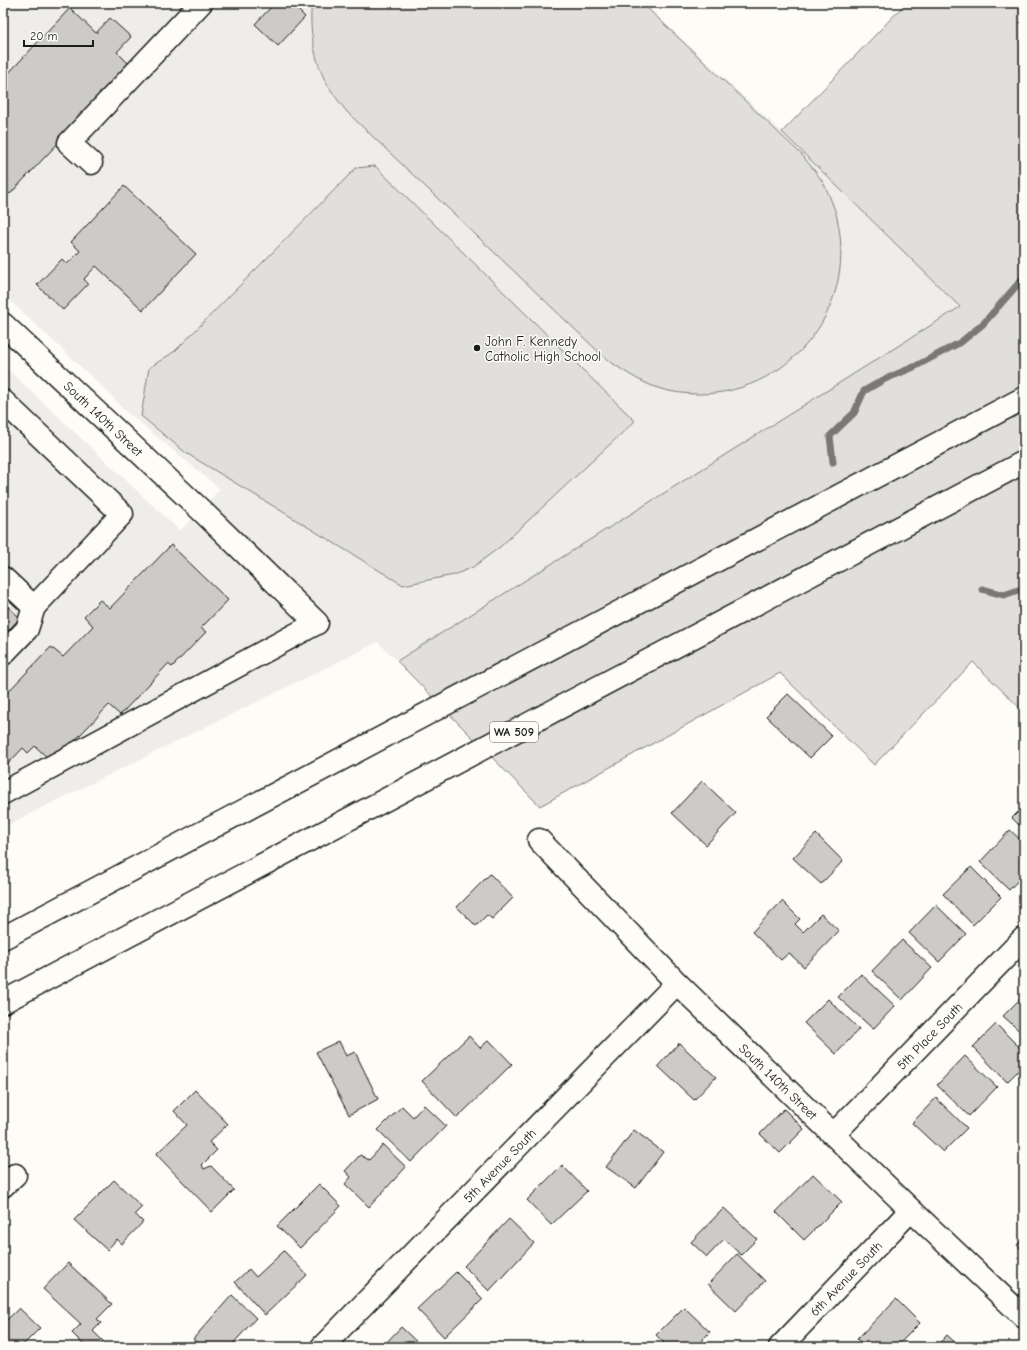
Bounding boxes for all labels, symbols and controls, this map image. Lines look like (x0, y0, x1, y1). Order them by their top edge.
scale bar (24, 22, 93, 48)
text: 20 m (30, 29, 58, 43)
place label: John F. Kennedy Catholic High School (485, 334, 601, 364)
marker: John F. Kennedy Catholic High School (472, 343, 482, 353)
street label: South 140th Street (61, 378, 147, 460)
road number: WA 509 (490, 722, 538, 742)
street label: 5th Place South (894, 999, 965, 1072)
street label: South 140th Street (736, 1040, 821, 1123)
street label: 5th Avenue South (460, 1125, 539, 1205)
street label: 6th Avenue South (807, 1238, 885, 1319)

